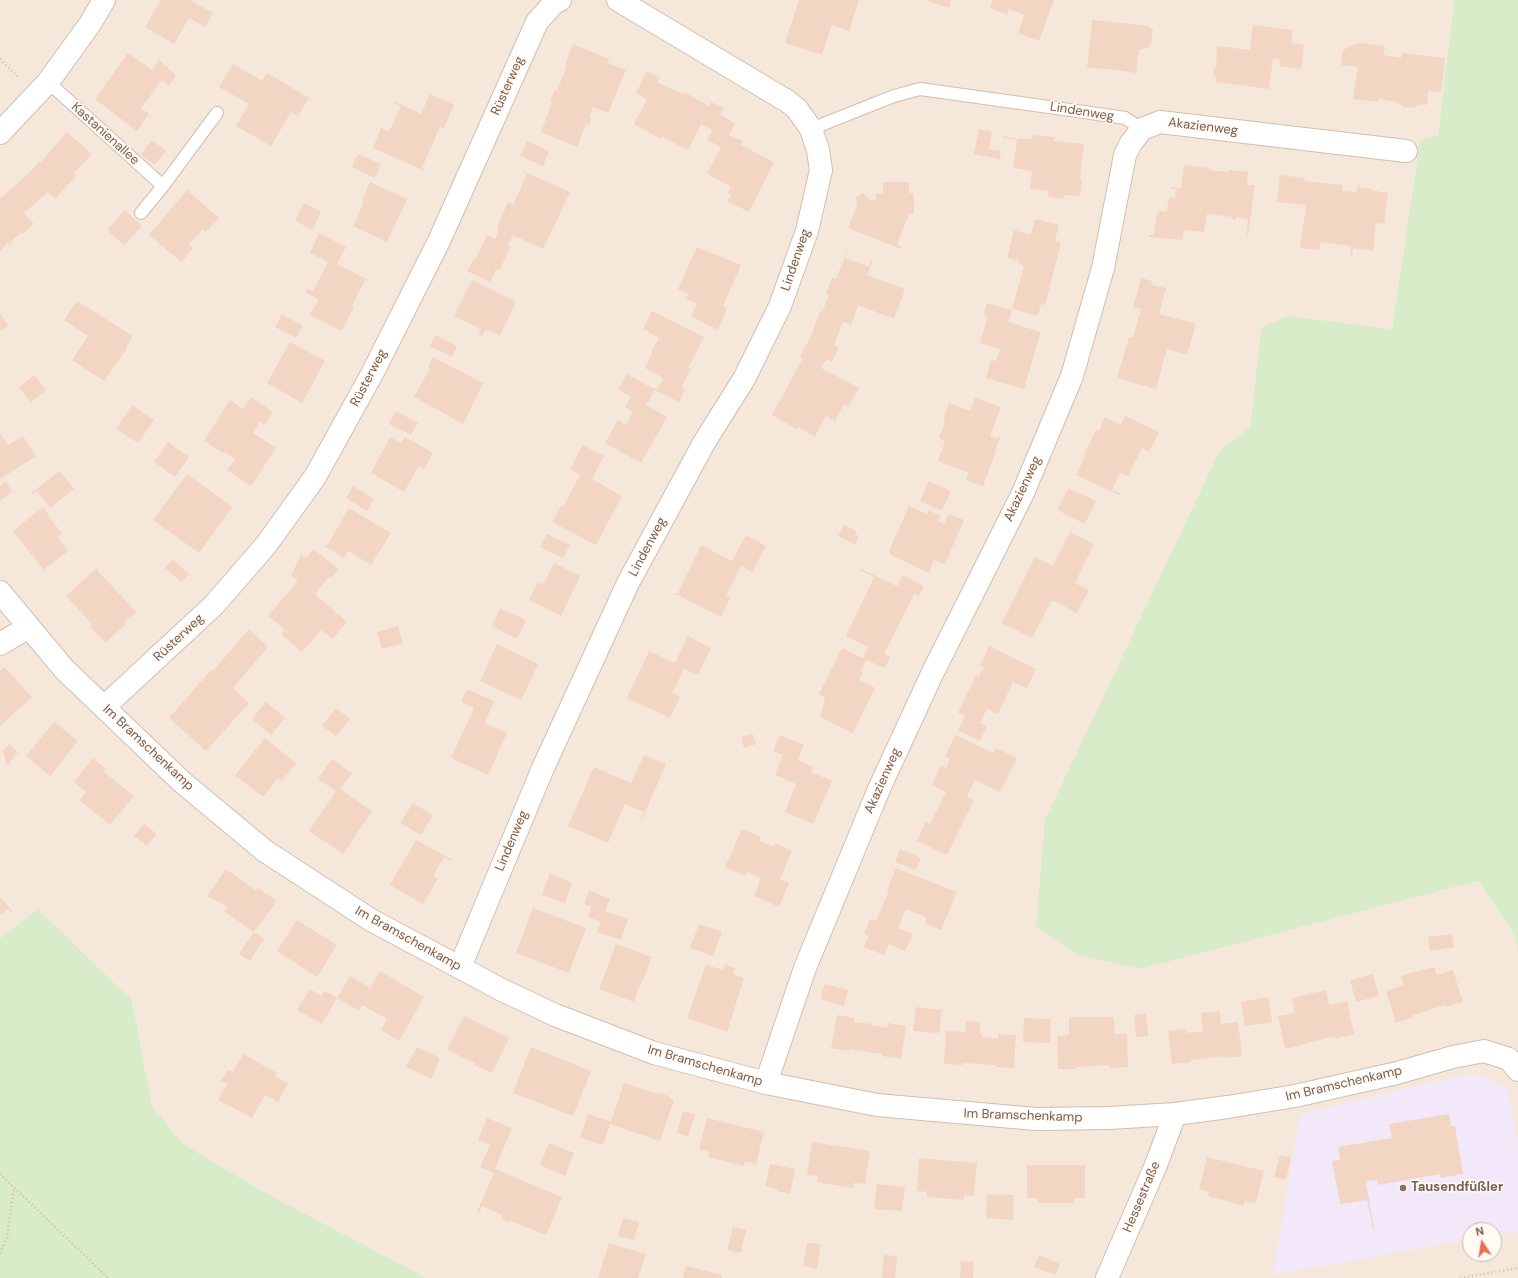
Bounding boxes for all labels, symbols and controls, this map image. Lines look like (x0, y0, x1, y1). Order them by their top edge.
street label: Rüsterweg (488, 54, 528, 118)
street label: Kastanienallee (68, 99, 142, 169)
street label: Lindenweg (1049, 99, 1115, 125)
street label: Akazienweg (1167, 115, 1239, 139)
street label: Lindenweg (778, 227, 814, 293)
street label: Rüsterweg (347, 347, 391, 409)
street label: Akazienweg (1001, 454, 1045, 524)
street label: Lindenweg (626, 515, 670, 579)
street label: Rüsterweg (151, 611, 207, 665)
street label: Im Bramschenkamp (99, 702, 197, 794)
street label: Akazienweg (862, 746, 904, 816)
street label: Lindenweg (492, 808, 532, 874)
street label: Im Bramschenkamp (352, 903, 464, 975)
street label: Im Bramschenkamp (646, 1042, 764, 1090)
street label: Im Bramschenkamp (1284, 1063, 1404, 1105)
street label: Im Bramschenkamp (963, 1106, 1083, 1126)
street label: Hessestraße (1120, 1159, 1164, 1235)
place label: Tausendfüßler (1411, 1180, 1503, 1196)
marker: Tausendfüßler (1398, 1183, 1408, 1193)
north arrow (1462, 1222, 1502, 1262)
text: N (1474, 1224, 1485, 1239)

